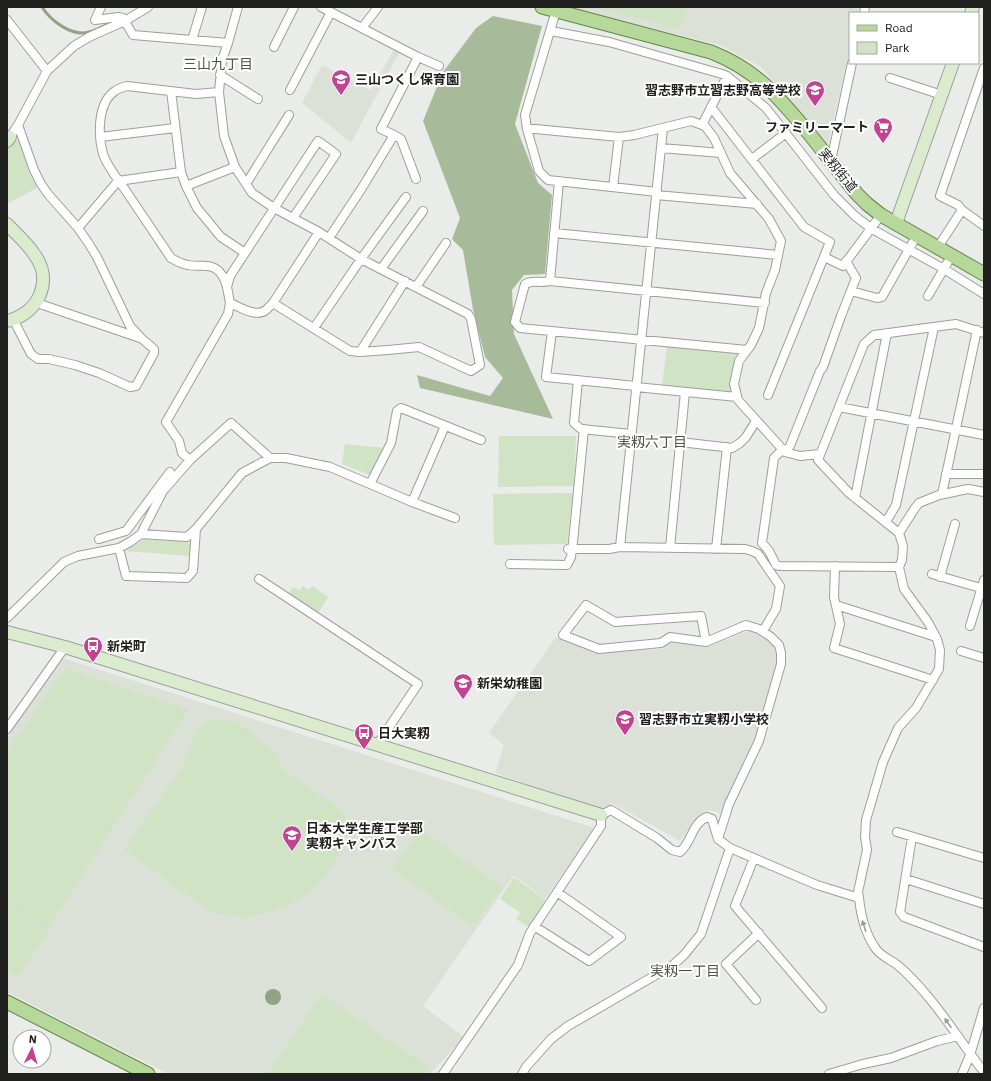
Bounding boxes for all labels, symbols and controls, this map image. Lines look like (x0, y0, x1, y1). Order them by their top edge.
legend (849, 12, 979, 64)
text: Road (885, 20, 913, 35)
text: Park (885, 40, 910, 55)
district label: 三山九丁目 (183, 55, 253, 73)
school or university icon: 三山つくし保育園 (330, 68, 352, 96)
place label: 三山つくし保育園 (355, 71, 459, 88)
school or university icon: 習志野市立習志野高等学校 (804, 79, 826, 107)
place label: 習志野市立習志野高等学校 (645, 82, 801, 99)
supermarket icon: ファミリーマート (872, 116, 894, 144)
place label: ファミリーマート (765, 119, 869, 136)
street label: 実籾街道 (815, 144, 861, 196)
district label: 実籾六丁目 (617, 433, 687, 451)
bus stop icon: 新栄町 (82, 635, 104, 663)
place label: 新栄町 (107, 638, 146, 655)
school or university icon: 新栄幼稚園 (452, 672, 474, 700)
place label: 新栄幼稚園 (477, 675, 542, 692)
school or university icon: 習志野市立実籾小学校 (614, 708, 636, 736)
place label: 習志野市立実籾小学校 (639, 711, 769, 728)
bus stop icon: 日大実籾 (353, 722, 375, 750)
place label: 日大実籾 (378, 725, 430, 742)
place label: 日本大学生産工学部 実籾キャンパス (306, 820, 423, 852)
school or university icon: 日本大学生産工学部 実籾キャンパス (281, 824, 303, 852)
one-way arrow (861, 920, 867, 932)
district label: 実籾一丁目 (650, 962, 720, 980)
one-way arrow (944, 1017, 952, 1028)
north arrow (12, 1029, 52, 1069)
text: N (28, 1032, 37, 1046)

